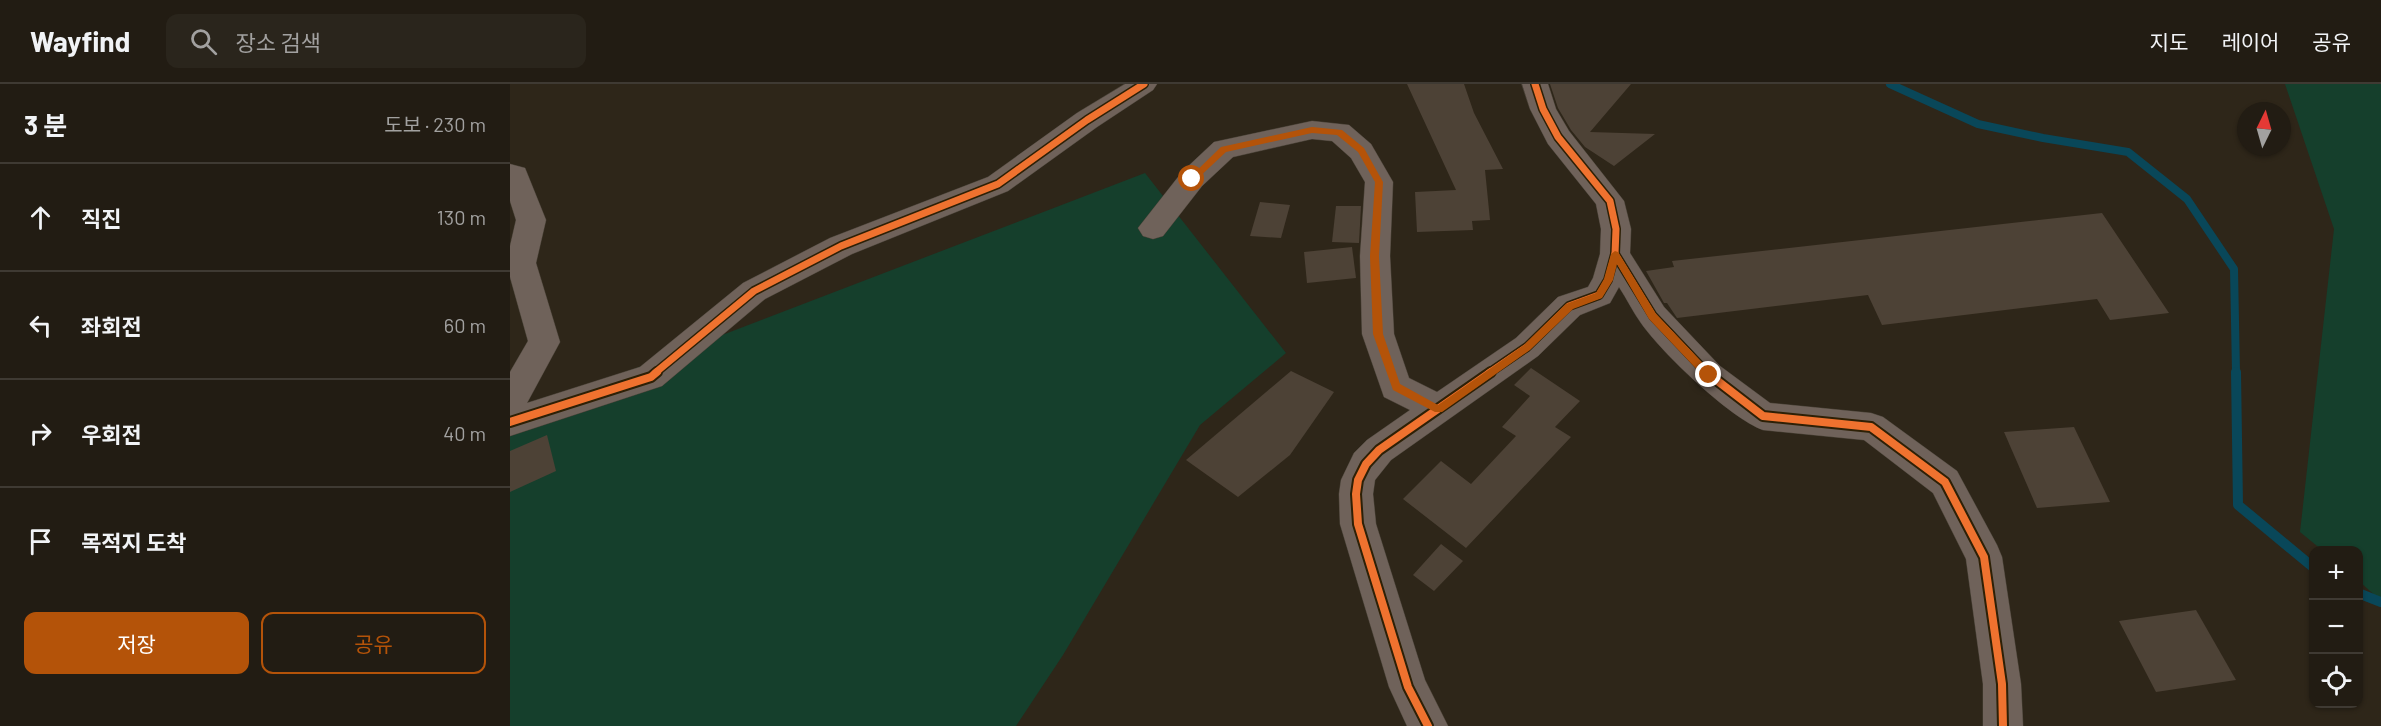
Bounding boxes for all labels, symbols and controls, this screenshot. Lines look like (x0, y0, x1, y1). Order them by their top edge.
search box (166, 14, 586, 68)
text: Wayfind (30, 24, 130, 58)
icon: search (187, 25, 220, 58)
text: 장소 검색 (235, 29, 321, 55)
text: 지도 (2150, 29, 2188, 54)
text: 레이어 (2221, 29, 2279, 54)
text: 공유 (2312, 29, 2351, 54)
north arrow (2237, 102, 2291, 156)
text: 3 분 (24, 109, 67, 140)
text: 도보 · 230 m (384, 112, 486, 136)
route start (1178, 165, 1204, 191)
icon: ahead (24, 201, 57, 234)
text: 직진 (81, 205, 121, 231)
text: 130 m (437, 205, 486, 229)
icon: left (24, 309, 57, 342)
text: 좌회전 (81, 313, 142, 339)
text: 60 m (444, 313, 486, 337)
route end (1695, 361, 1721, 387)
icon: right (24, 417, 57, 450)
text: 우회전 (81, 421, 142, 447)
text: 40 m (443, 421, 486, 445)
icon: arrive (24, 525, 57, 558)
text: 목적지 도착 (81, 529, 187, 555)
map controls (2309, 546, 2363, 708)
button: + (2309, 546, 2363, 600)
button: − (2309, 600, 2363, 654)
button: 저장 (24, 612, 249, 674)
button: 공유 (261, 612, 486, 674)
button: locate (2309, 654, 2363, 708)

